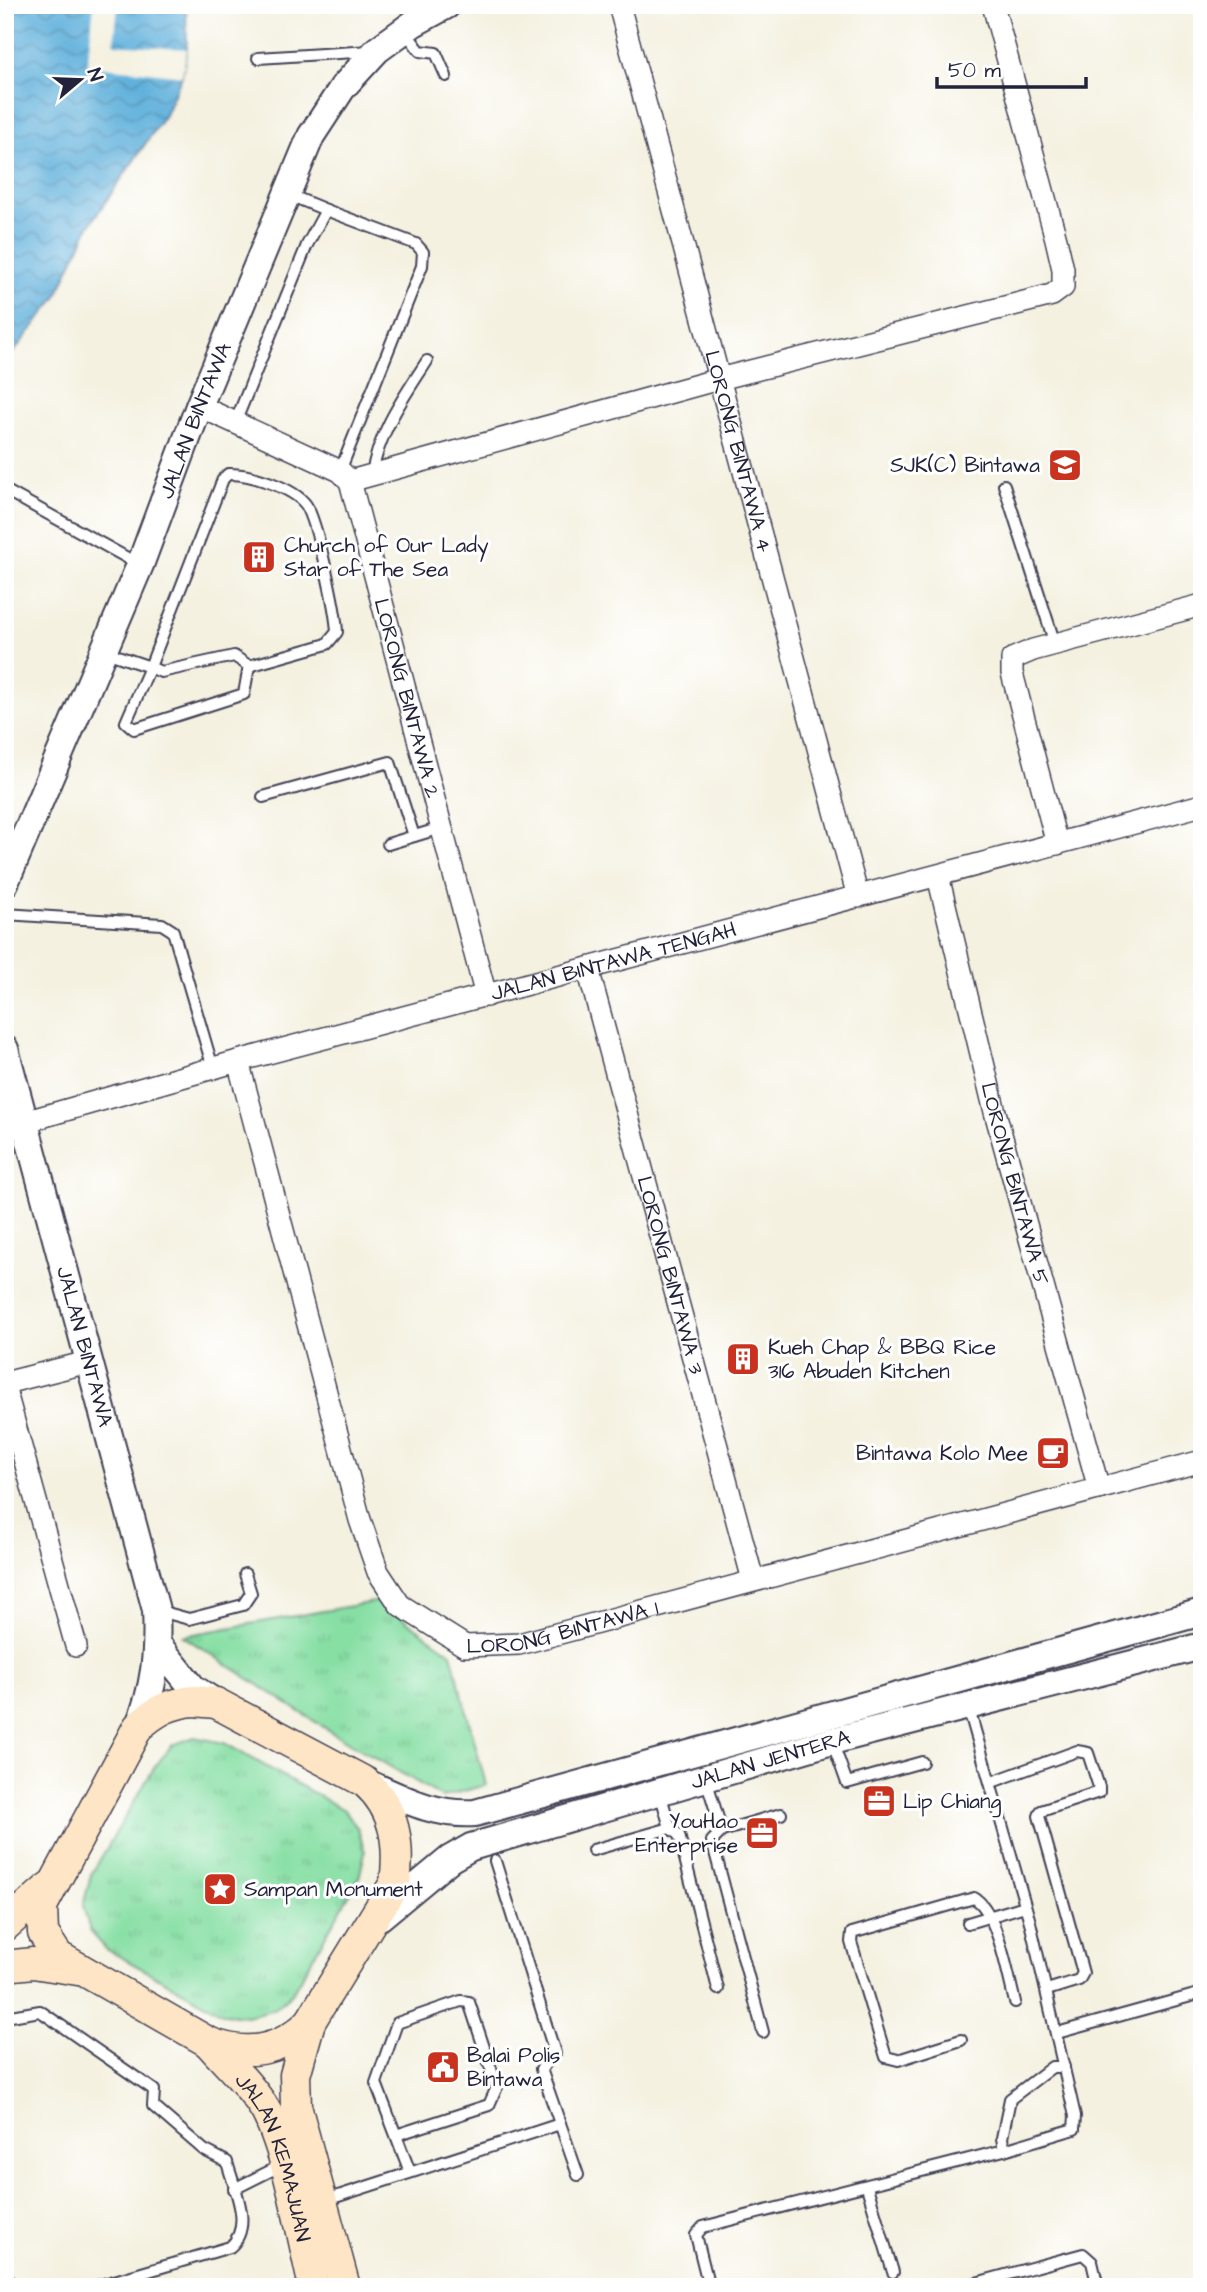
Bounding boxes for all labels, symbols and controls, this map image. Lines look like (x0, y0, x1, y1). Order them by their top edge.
north arrow (46, 46, 116, 116)
scale bar (937, 46, 1086, 90)
text: 50 m (948, 56, 1002, 85)
text: N (80, 65, 109, 85)
street label: JALAN BINTAWA (151, 338, 238, 503)
street label: LORONG BINTAWA 4 (698, 347, 779, 555)
school or university icon: SJK(C) Bintawa (1046, 446, 1084, 484)
place label: SJK(C) Bintawa (890, 451, 1040, 480)
place label: Church of Our Lady Star of The Sea (284, 531, 489, 584)
building icon: Church of Our Lady Star of The Sea (240, 538, 278, 576)
street label: LORONG BINTAWA 2 (367, 595, 448, 801)
street label: JALAN BINTAWA TENGAH (487, 915, 740, 1008)
street label: LORONG BINTAWA 5 (974, 1080, 1056, 1288)
street label: LORONG BINTAWA 3 (630, 1173, 711, 1378)
street label: JALAN BINTAWA (50, 1263, 121, 1430)
place label: Kueh Chap & BBQ Rice 316 Abuden Kitchen (768, 1333, 996, 1386)
building icon: Kueh Chap & BBQ Rice 316 Abuden Kitchen (724, 1340, 762, 1378)
cafe icon: Bintawa Kolo Mee (1034, 1434, 1072, 1472)
place label: Bintawa Kolo Mee (856, 1439, 1028, 1468)
street label: LORONG BINTAWA 1 (466, 1593, 662, 1660)
street label: JALAN JENTERA (687, 1722, 854, 1796)
office icon: Lip Chiang (860, 1782, 898, 1820)
place label: Lip Chiang (903, 1787, 1001, 1818)
place label: YouHao Enterprise (635, 1807, 738, 1861)
office icon: YouHao Enterprise (743, 1814, 781, 1852)
place icon: Sampan Monument (201, 1870, 239, 1908)
place label: Sampan Monument (244, 1875, 423, 1905)
place label: Balai Polis Bintawa (467, 2041, 560, 2094)
public building icon: Balai Polis Bintawa (424, 2048, 462, 2086)
street label: JALAN KEMAJUAN (228, 2066, 318, 2244)

